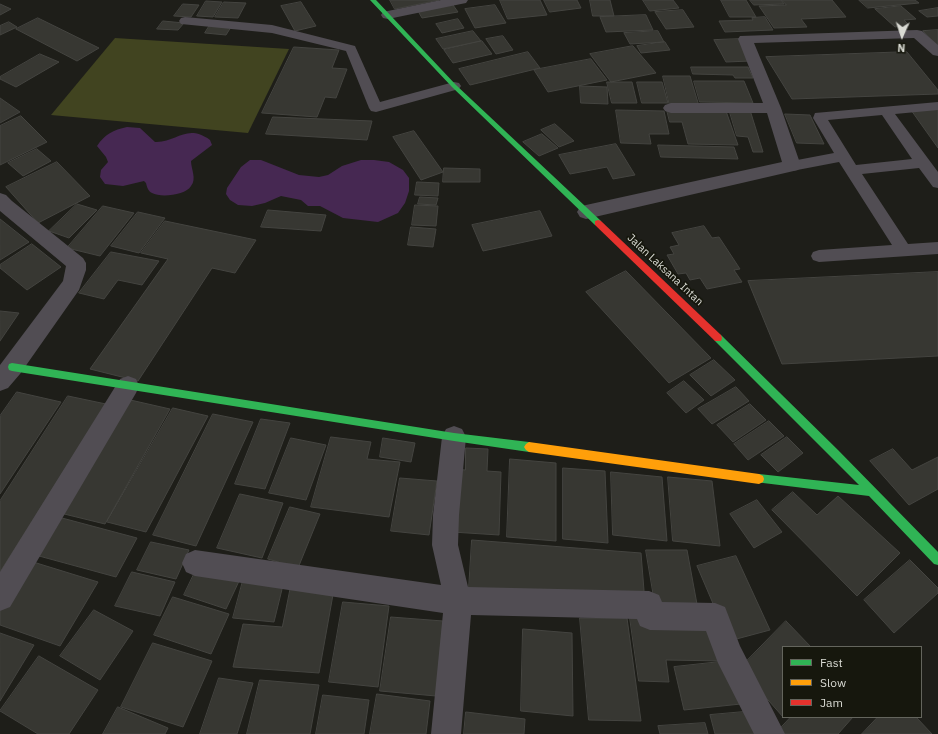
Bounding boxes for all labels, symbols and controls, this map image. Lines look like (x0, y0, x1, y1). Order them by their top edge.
north arrow (882, 16, 922, 56)
text: N (897, 41, 906, 55)
street label: Jalan Laksana Intan (624, 231, 706, 309)
legend (782, 646, 922, 718)
text: Fast (820, 655, 843, 670)
text: Slow (820, 675, 846, 690)
text: Jam (820, 695, 843, 710)

